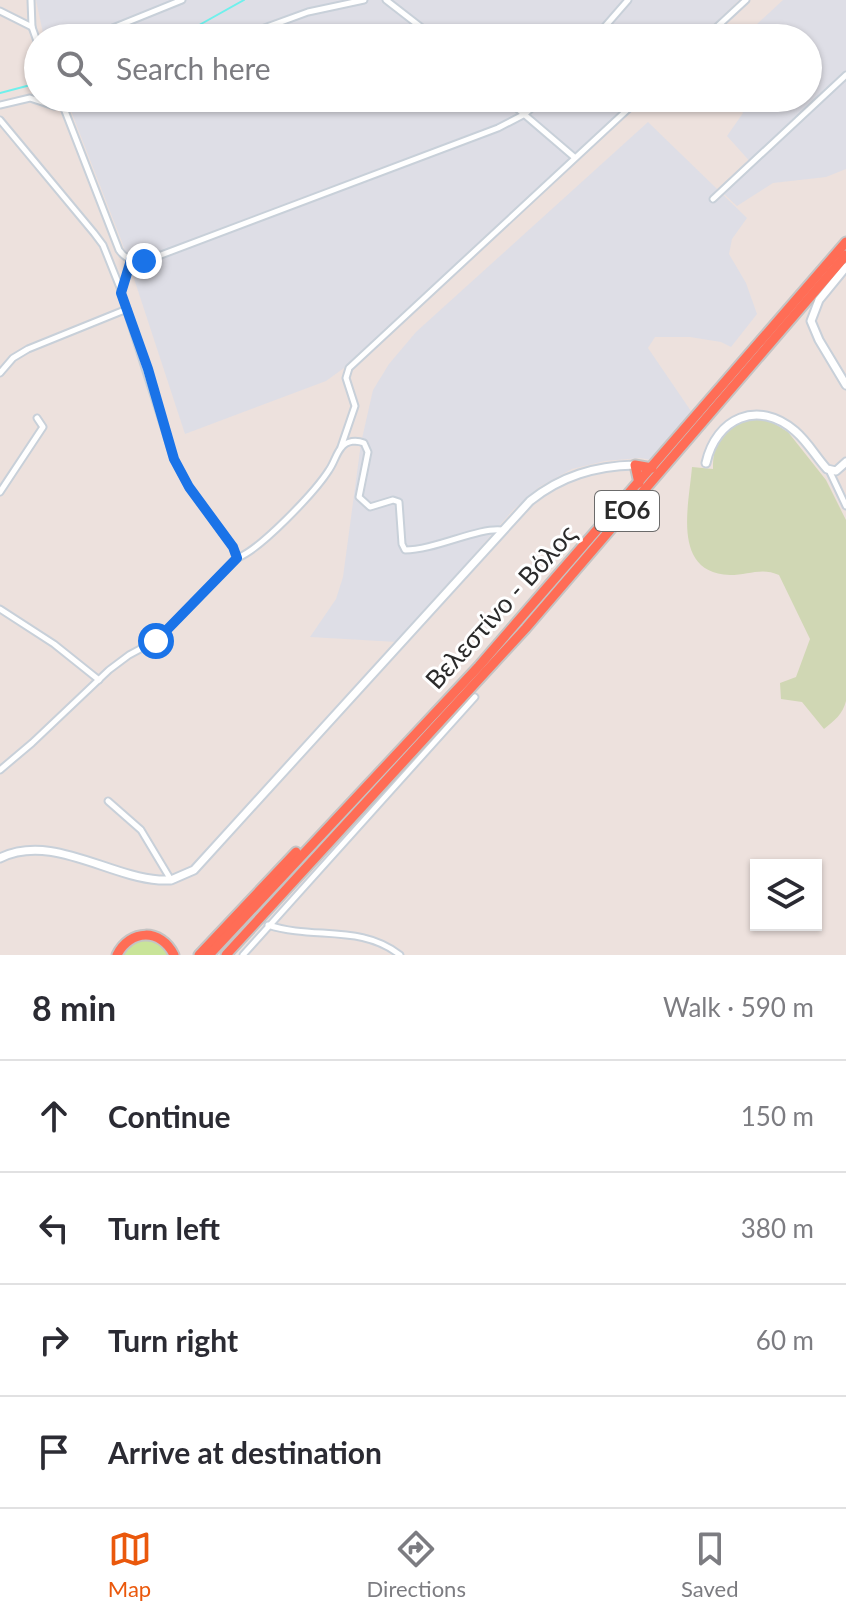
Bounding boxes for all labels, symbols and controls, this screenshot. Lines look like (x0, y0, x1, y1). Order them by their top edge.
search box (24, 24, 822, 112)
icon: search (52, 46, 96, 90)
text: Search here (116, 50, 271, 86)
route end (126, 243, 162, 279)
road number: ΕΟ6 (595, 491, 659, 531)
street label: Βελεστίνο - Βόλος (418, 518, 582, 695)
route start (138, 623, 174, 659)
map controls (750, 859, 822, 931)
button: layers (750, 859, 822, 931)
text: 8 min (32, 987, 116, 1028)
text: Walk · 590 m (663, 991, 814, 1023)
icon: ahead (32, 1094, 76, 1138)
text: Continue (108, 1098, 231, 1134)
text: 150 m (741, 1100, 814, 1132)
icon: left (32, 1206, 76, 1250)
text: Turn left (108, 1210, 220, 1246)
text: 380 m (741, 1212, 814, 1244)
icon: right (32, 1318, 76, 1362)
text: Turn right (108, 1322, 238, 1358)
text: 60 m (756, 1324, 814, 1356)
icon: arrive (32, 1430, 76, 1474)
text: Arrive at destination (108, 1434, 382, 1470)
tab: Map (108, 1527, 152, 1602)
tab: Directions (367, 1527, 466, 1602)
tab: Saved (681, 1527, 738, 1602)

